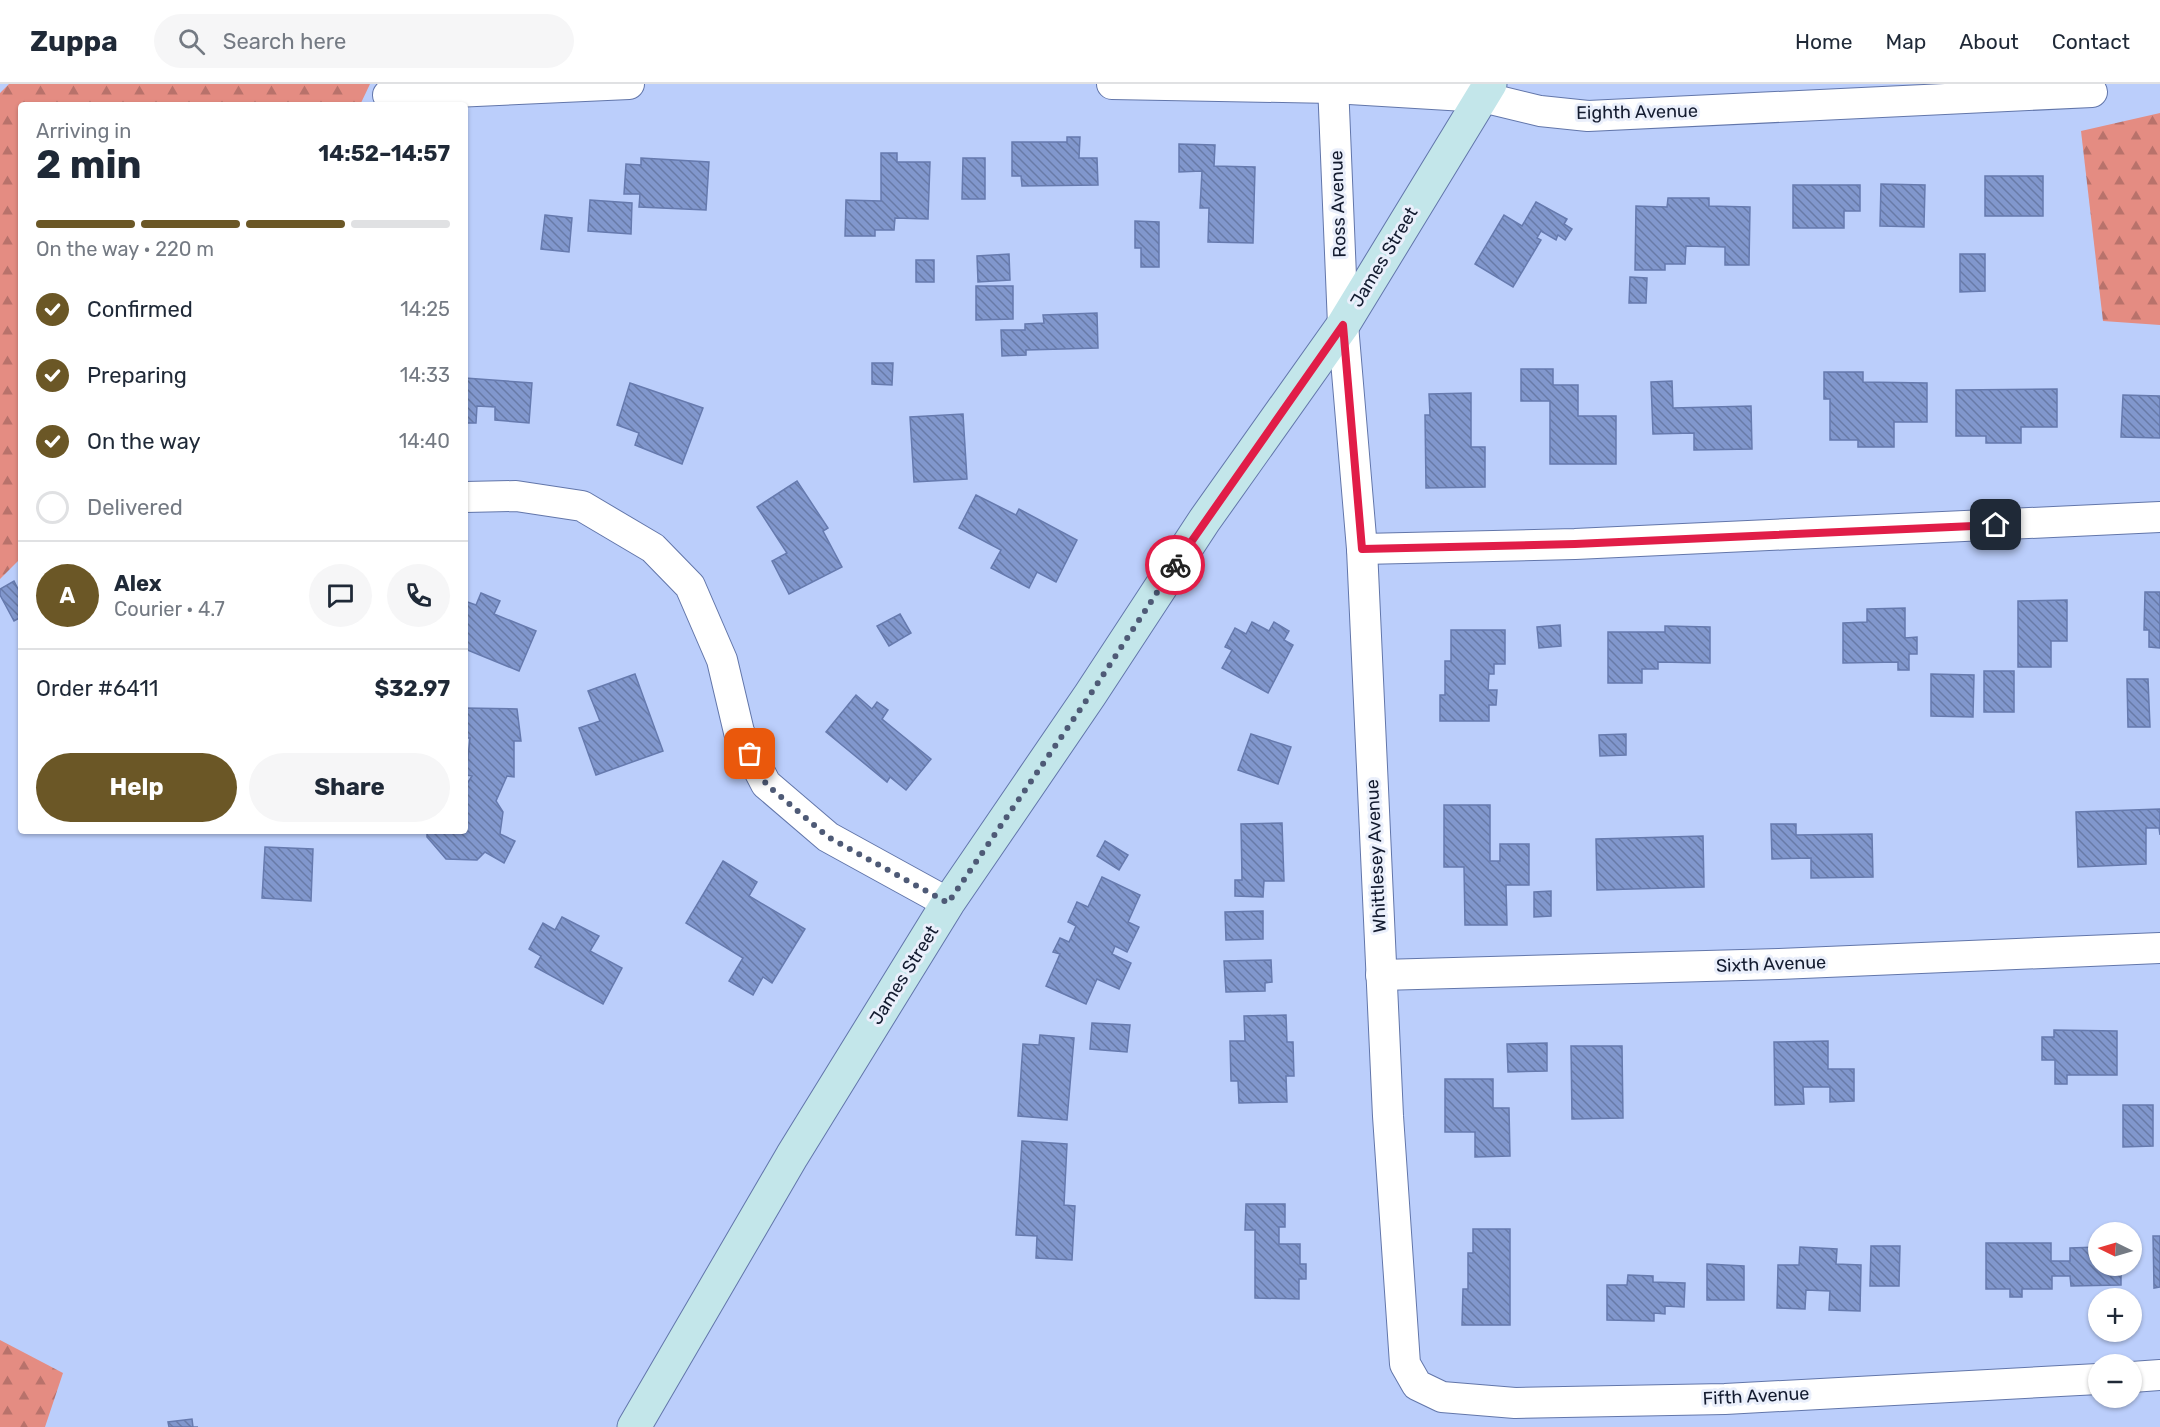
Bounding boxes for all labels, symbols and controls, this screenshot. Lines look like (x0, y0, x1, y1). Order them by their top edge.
search box (154, 14, 574, 68)
text: Zuppa (30, 25, 118, 58)
icon: search (175, 25, 208, 58)
text: Search here (223, 28, 346, 55)
text: Home (1795, 29, 1852, 54)
text: Map (1885, 29, 1926, 54)
text: About (1959, 29, 2019, 54)
text: Contact (2052, 29, 2130, 54)
street label: Eighth Avenue (1576, 100, 1698, 124)
text: Arriving in (36, 119, 131, 143)
text: 14:52–14:57 (318, 140, 450, 167)
text: 2 min (36, 142, 142, 188)
street label: Ross Avenue (1325, 150, 1351, 258)
street label: James Street (1345, 203, 1423, 311)
text: On the way · 220 m (36, 237, 214, 261)
icon: check (36, 293, 69, 326)
text: Confirmed (87, 296, 193, 323)
text: 14:25 (400, 297, 450, 321)
icon: check (36, 359, 69, 392)
text: Preparing (87, 362, 187, 389)
text: 14:33 (400, 363, 450, 387)
icon: check (36, 425, 69, 458)
text: On the way (87, 428, 201, 455)
text: 14:40 (399, 429, 450, 453)
text: Delivered (87, 494, 183, 521)
pin (1970, 499, 2021, 550)
icon: home (1979, 508, 2012, 541)
courier (1145, 535, 1205, 595)
icon: bike (1159, 549, 1192, 582)
button: chat (309, 564, 372, 627)
button: phone (387, 564, 450, 627)
text: Alex (114, 570, 162, 597)
text: A (60, 582, 75, 609)
text: Courier · 4.7 (114, 597, 225, 621)
text: Order #6411 (36, 675, 158, 702)
text: $32.97 (374, 675, 450, 702)
pin (724, 728, 775, 779)
icon: bag (733, 737, 766, 770)
button: Help (36, 753, 237, 822)
button: Share (249, 753, 450, 822)
street label: Whittlesey Avenue (1361, 779, 1391, 933)
street label: James Street (865, 921, 943, 1029)
street label: Sixth Avenue (1716, 951, 1826, 977)
north arrow (2088, 1222, 2142, 1276)
map controls (2088, 1222, 2142, 1408)
button: + (2088, 1288, 2142, 1342)
button: − (2088, 1354, 2142, 1408)
street label: Fifth Avenue (1702, 1382, 1810, 1410)

